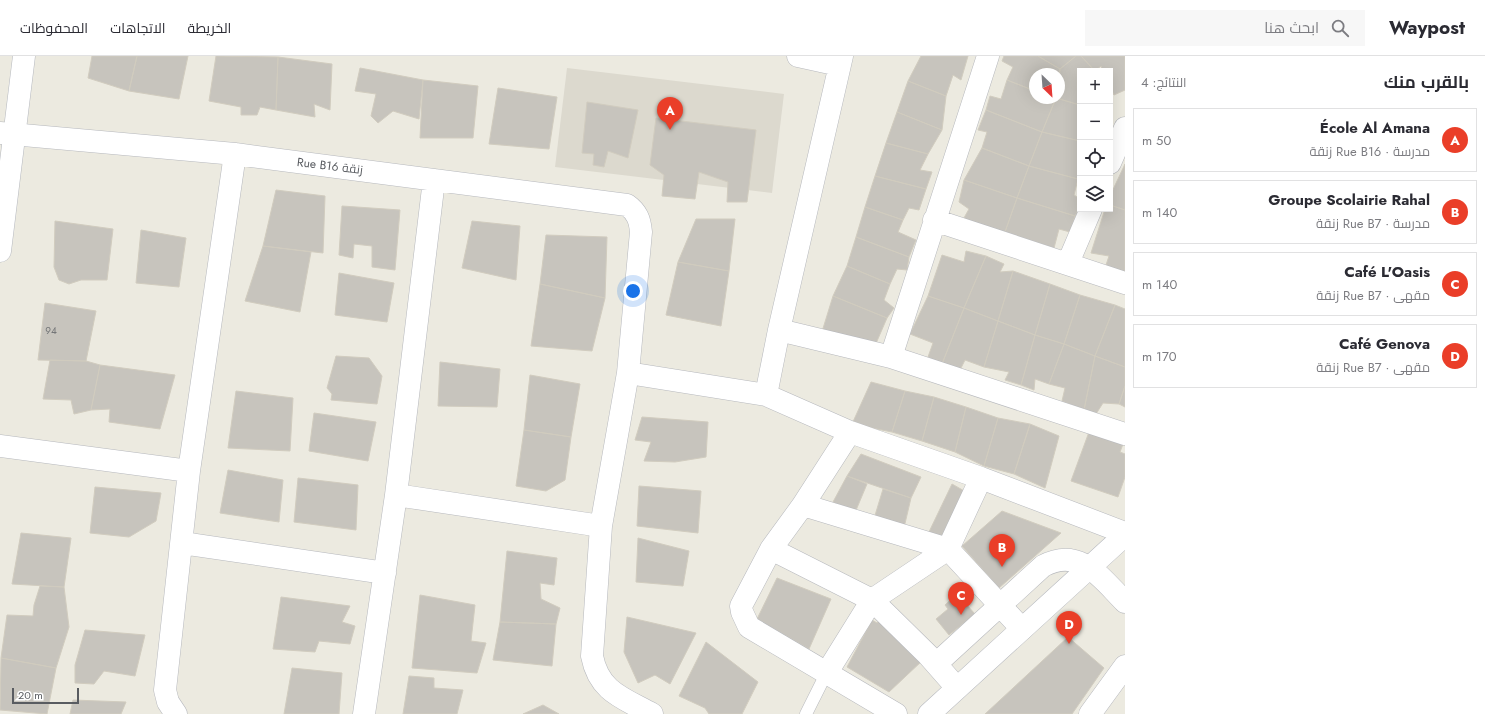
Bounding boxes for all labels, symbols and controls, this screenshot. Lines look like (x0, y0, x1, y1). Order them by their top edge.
search box (1085, 10, 1365, 46)
text: Waypost (1389, 14, 1465, 41)
text: ابحث هنا (1264, 17, 1319, 39)
icon: search (1329, 17, 1351, 39)
text: المحفوظات (20, 18, 88, 38)
text: الاتجاهات (110, 18, 166, 38)
text: الخريطة (188, 18, 231, 38)
north arrow (1029, 68, 1065, 104)
map controls (1077, 68, 1113, 212)
button: + (1077, 68, 1113, 104)
text: بالقرب منك (1384, 70, 1469, 94)
text: النتائج: 4 (1141, 73, 1187, 92)
pin: A (657, 97, 683, 130)
button: − (1077, 104, 1113, 140)
text: École Al Amana (1320, 117, 1430, 139)
text: 50 m (1142, 131, 1171, 150)
text: A (1450, 131, 1460, 150)
button: locate (1077, 140, 1113, 176)
text: مدرسة · Rue B16 زنقة (1309, 142, 1430, 161)
street label: Rue B16 زنقة (296, 153, 364, 179)
button: layers (1077, 176, 1113, 212)
text: Groupe Scolairie Rahal (1268, 189, 1430, 211)
text: 140 m (1142, 203, 1177, 222)
text: B (1451, 203, 1459, 222)
text: مدرسة · Rue B7 زنقة (1316, 214, 1430, 233)
text: Café L'Oasis (1344, 261, 1430, 283)
text: 140 m (1142, 275, 1177, 294)
text: C (1450, 275, 1460, 294)
your location (623, 281, 643, 301)
text: مقهى · Rue B7 زنقة (1316, 286, 1430, 305)
house number: 94 (45, 323, 57, 338)
text: Café Genova (1339, 333, 1430, 355)
text: 170 m (1142, 347, 1177, 366)
text: D (1450, 347, 1460, 366)
text: مقهى · Rue B7 زنقة (1316, 358, 1430, 377)
pin: B (989, 534, 1015, 567)
pin: C (948, 582, 974, 615)
pin: D (1056, 611, 1082, 644)
scale bar (12, 686, 79, 705)
text: 20 m (18, 687, 43, 703)

